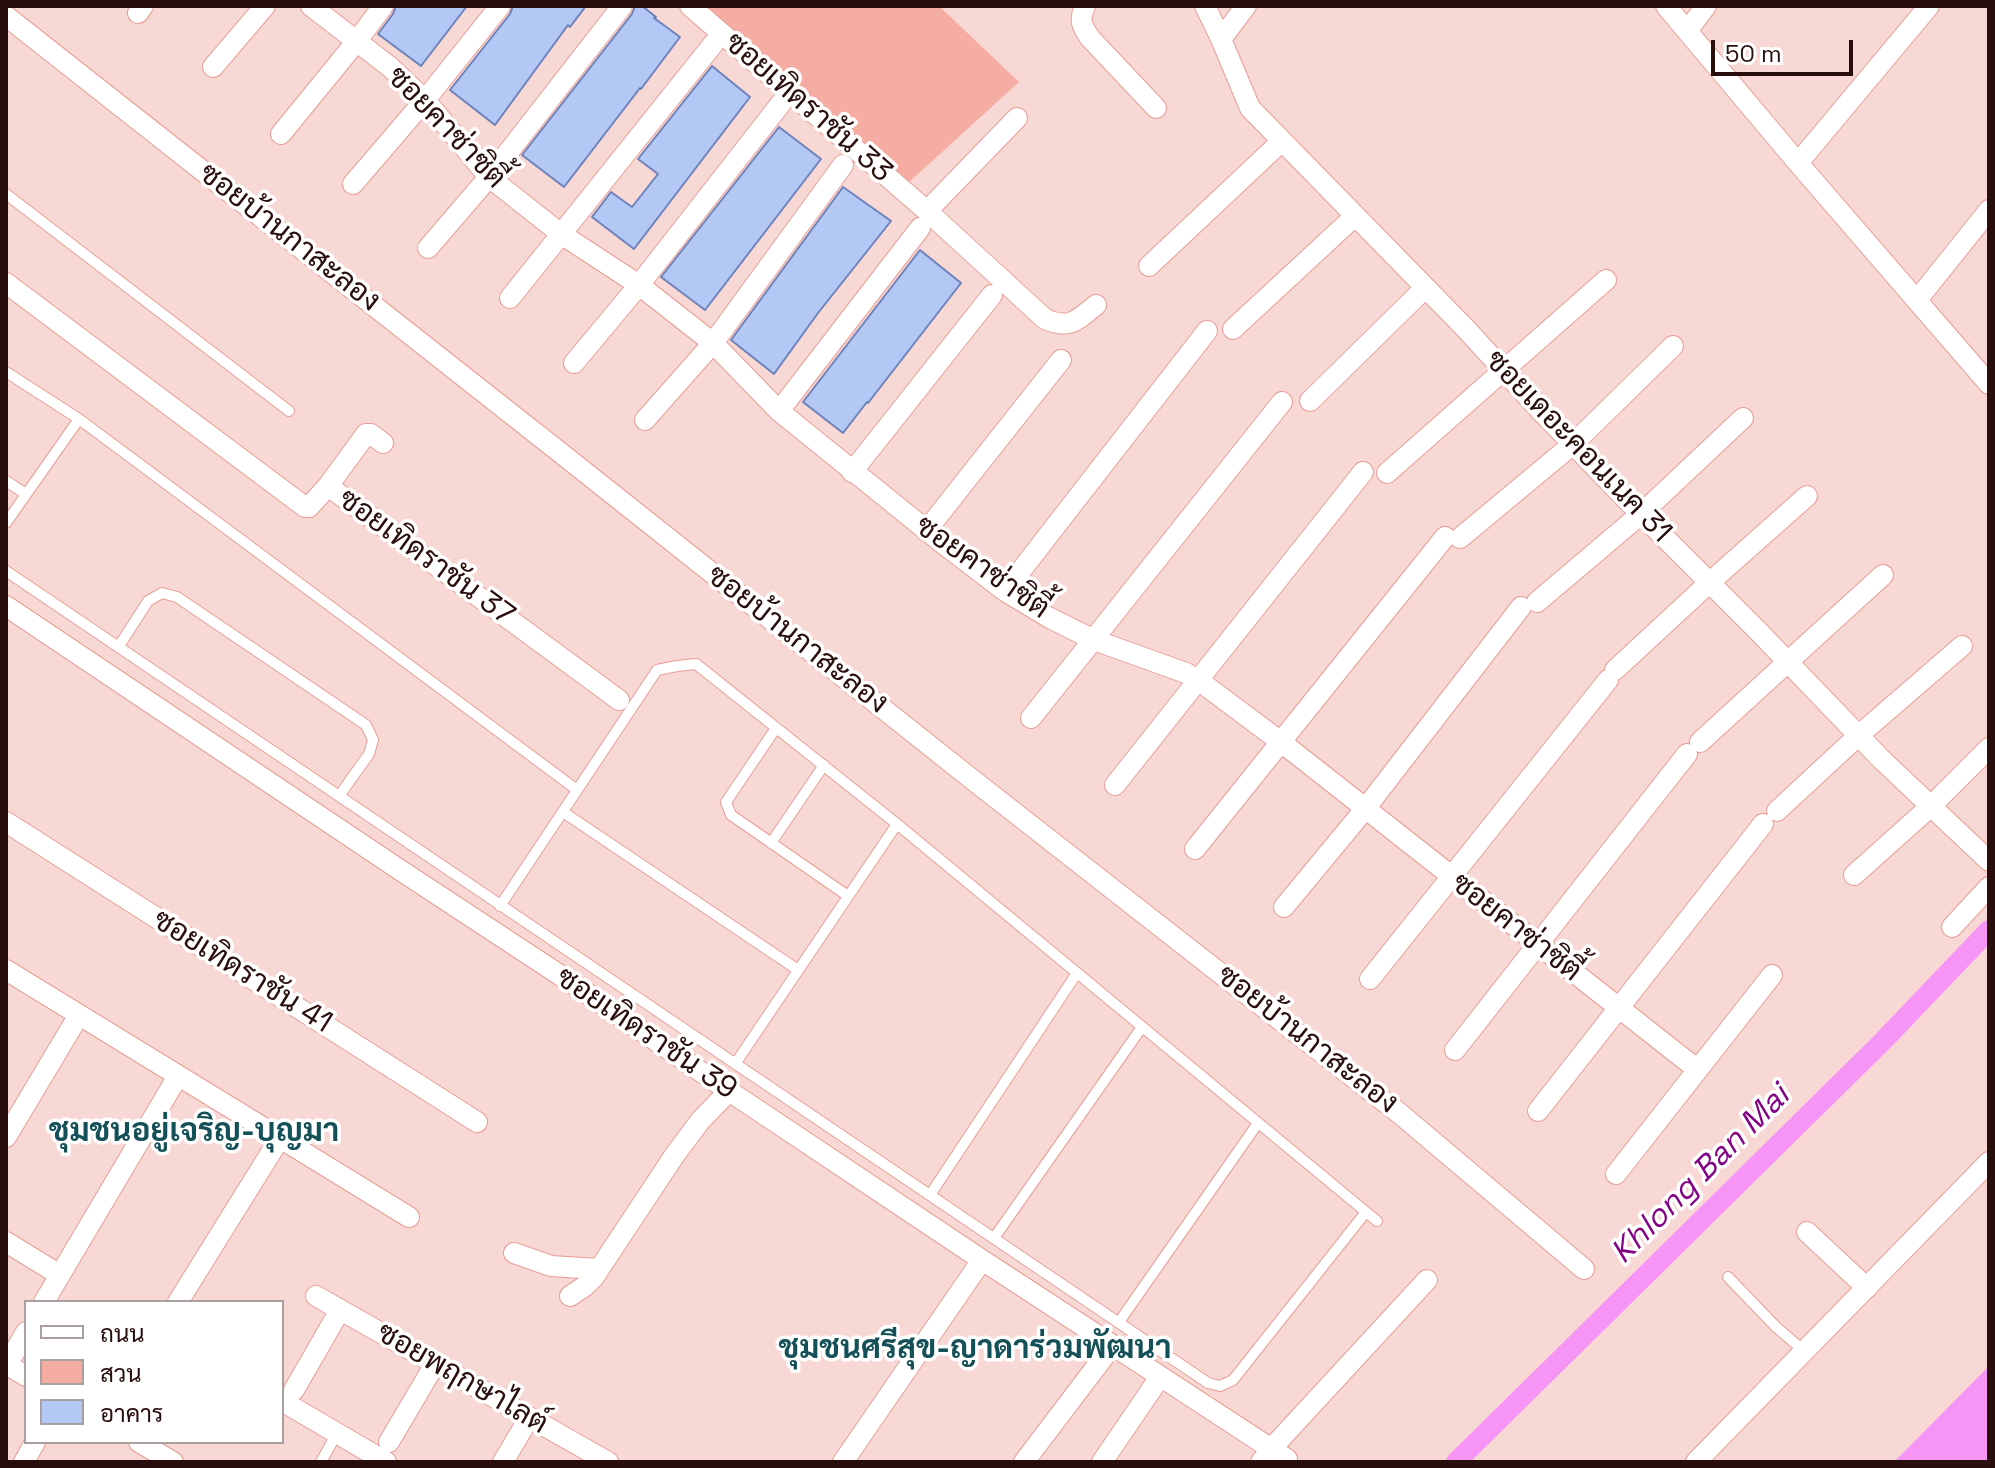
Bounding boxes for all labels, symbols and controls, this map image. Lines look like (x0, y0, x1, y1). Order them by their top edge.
scale bar (1715, 24, 1857, 74)
street label: ซอยเทิดราชัน 33 (717, 25, 899, 191)
text: 50 m (1725, 38, 1782, 69)
street label: ซอยคาซ่าซิตี้ (379, 60, 513, 196)
street label: ซอยบ้านกาสะลอง (191, 156, 387, 320)
street label: ซอยเดอะคอนเนค 31 (1477, 343, 1679, 551)
street label: ซอยเทิดราชัน 37 (331, 482, 521, 634)
street label: ซอยคาซ่าซิตี้ (908, 509, 1056, 627)
street label: ซอยบ้านกาสะลอง (699, 558, 895, 722)
street label: ซอยคาซ่าซิตี้ (1444, 866, 1588, 990)
street label: ซอยเทิดราชัน 41 (146, 903, 338, 1041)
street label: ซอยบ้านกาสะลอง (1209, 958, 1405, 1122)
street label: ซอยเทิดราชัน 39 (549, 960, 743, 1108)
water label: Khlong Ban Mai (1604, 1078, 1798, 1272)
district label: ชุมชนอยู่เจริญ-บุญมา (49, 1113, 339, 1151)
legend (24, 1300, 284, 1444)
street label: ซอยพฤกษาไลต์ (370, 1315, 554, 1443)
text: ถนน (100, 1318, 145, 1349)
district label: ชุมชนศรีสุข-ญาดาร่วมพัฒนา (778, 1330, 1172, 1368)
text: สวน (100, 1358, 142, 1389)
text: อาคาร (100, 1398, 163, 1429)

